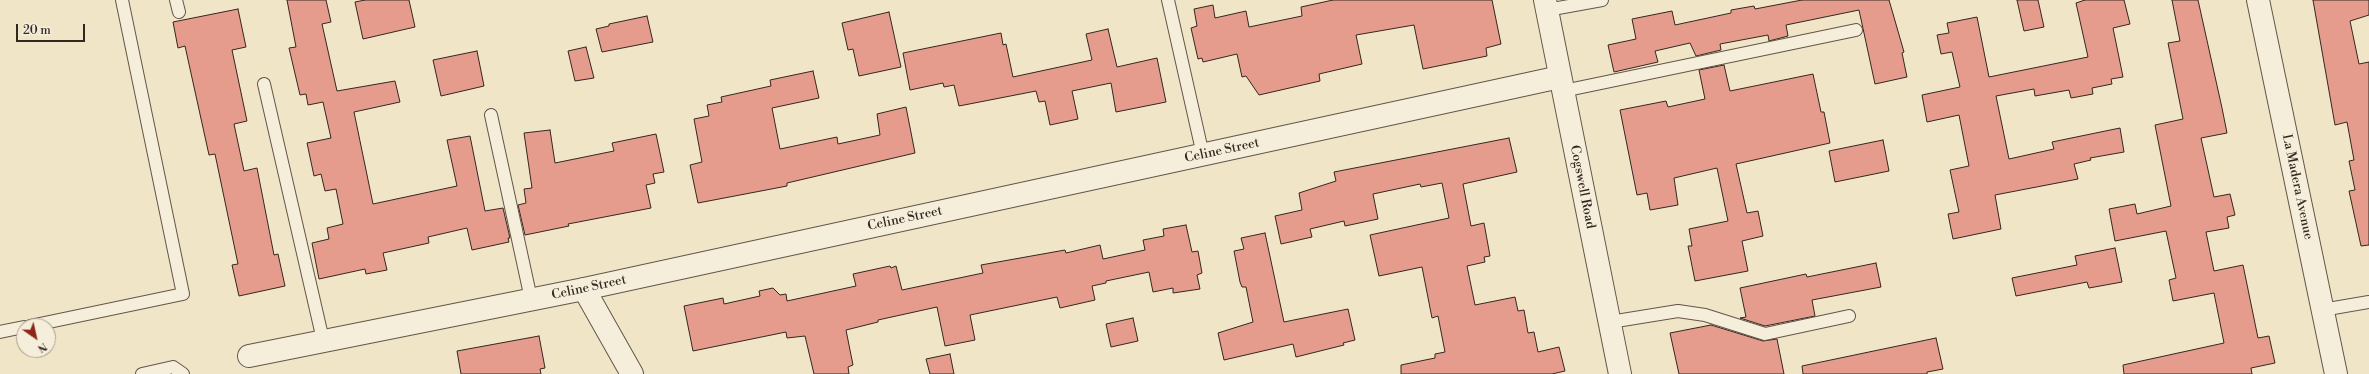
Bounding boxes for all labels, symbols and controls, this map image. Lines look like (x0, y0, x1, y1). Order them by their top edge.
scale bar (18, 16, 87, 42)
text: 20 m (23, 23, 51, 38)
street label: La Madera Avenue (2278, 133, 2316, 241)
street label: Celine Street (1183, 135, 1261, 167)
street label: Cogswell Road (1566, 144, 1598, 230)
street label: Celine Street (866, 203, 944, 235)
street label: Celine Street (550, 272, 628, 304)
north arrow (16, 318, 56, 358)
text: N (35, 339, 50, 355)

